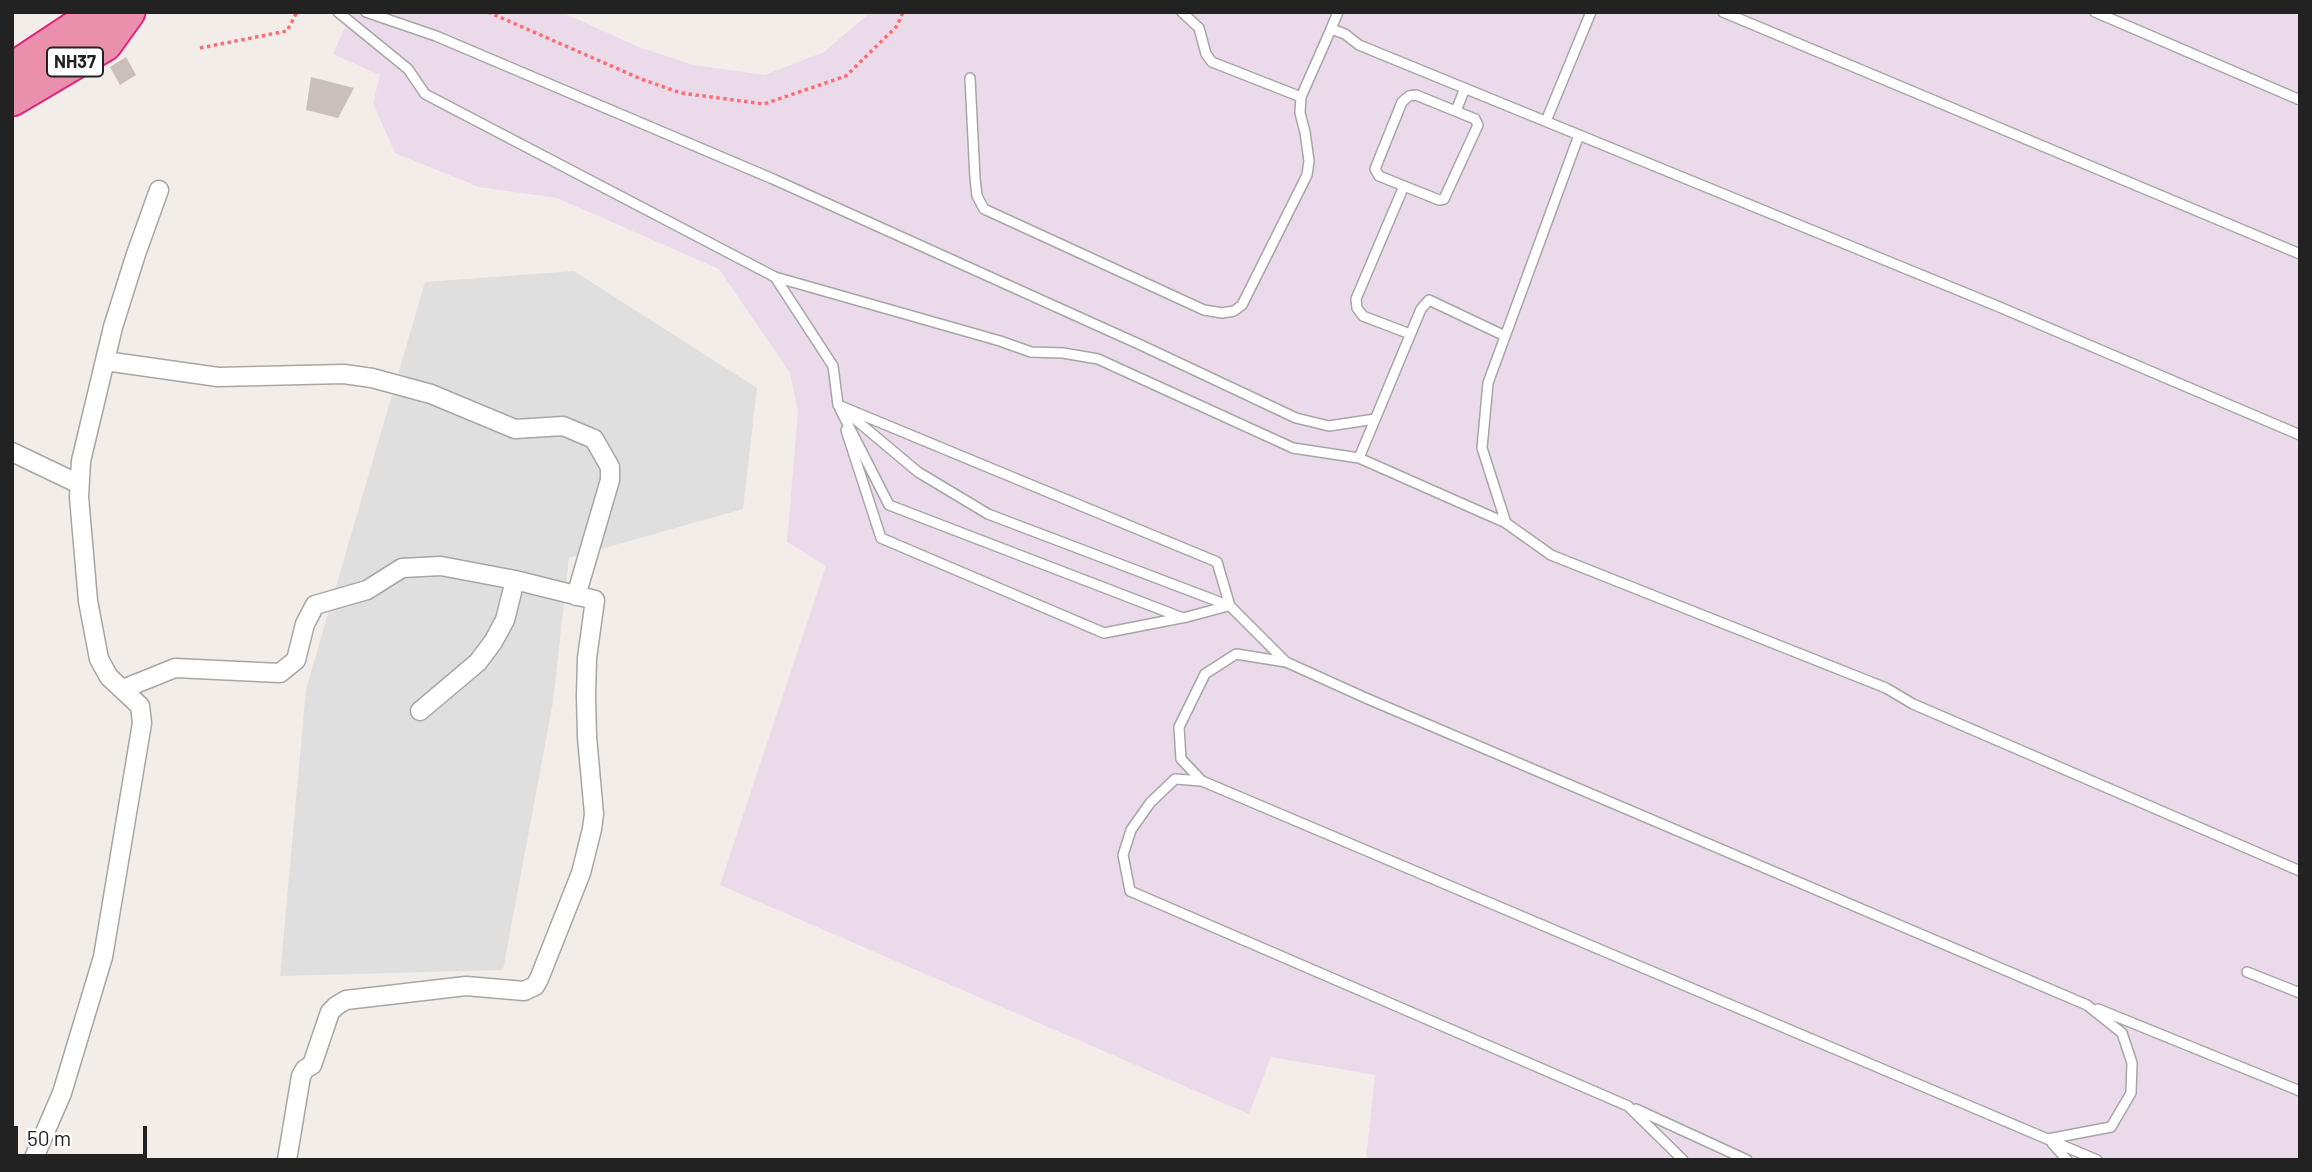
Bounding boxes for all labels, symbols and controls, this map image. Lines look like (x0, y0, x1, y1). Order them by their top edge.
road number: NH37 (47, 48, 103, 76)
scale bar (18, 1112, 150, 1156)
text: 50 m (27, 1125, 71, 1150)

